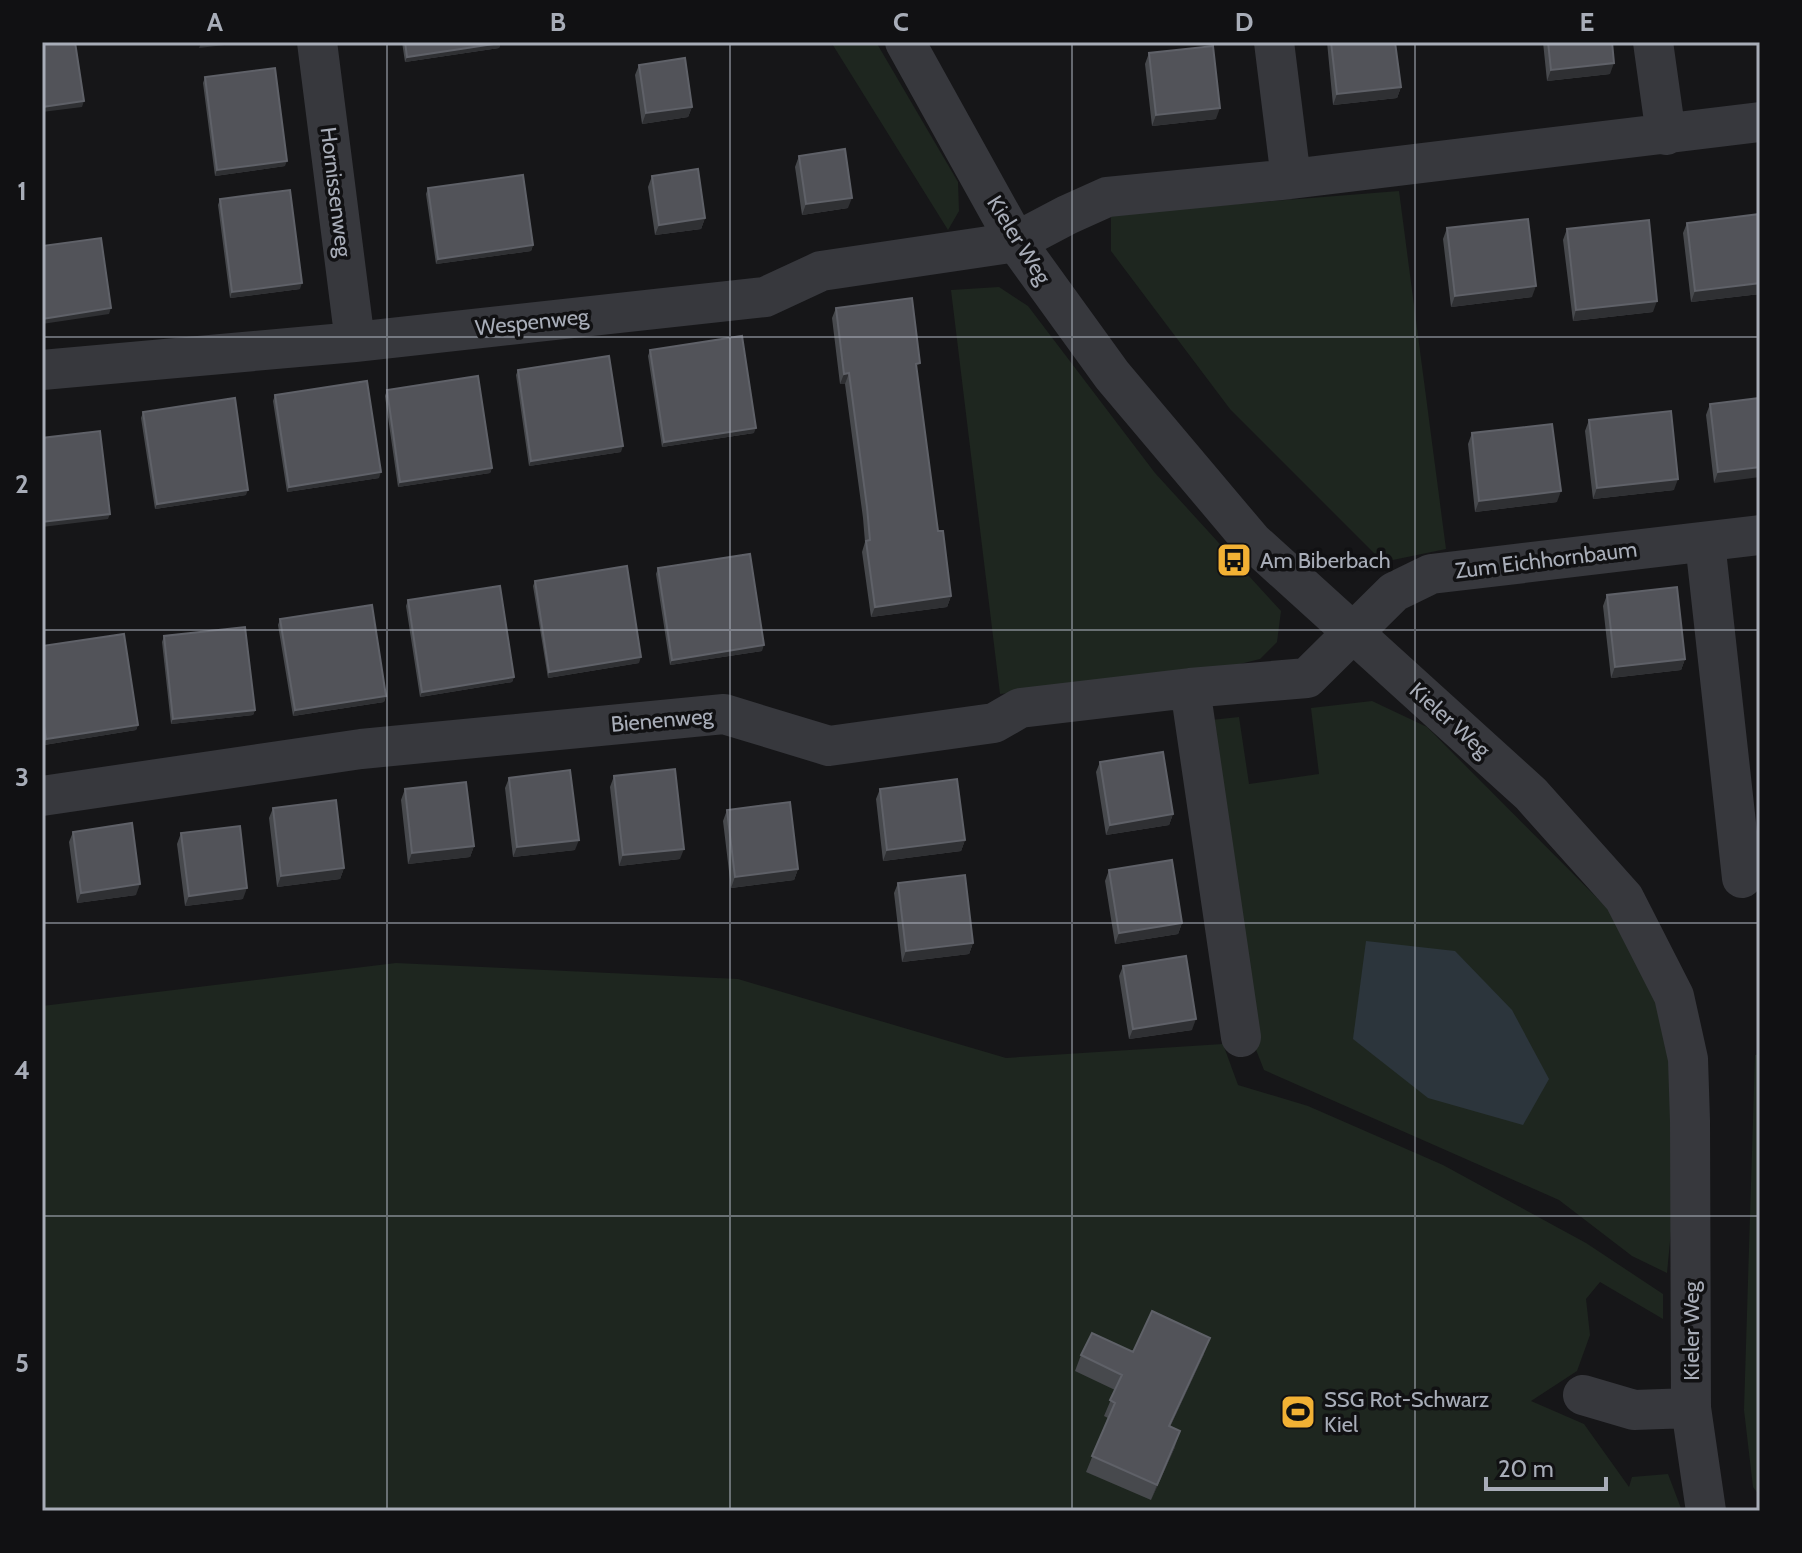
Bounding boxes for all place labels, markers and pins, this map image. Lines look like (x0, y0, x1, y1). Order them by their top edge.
bus stop icon: Am Biberbach (1215, 541, 1253, 579)
place label: Am Biberbach (1260, 547, 1391, 574)
place label: SSG Rot-Schwarz Kiel (1324, 1386, 1489, 1438)
sports icon: SSG Rot-Schwarz Kiel (1279, 1393, 1317, 1431)

